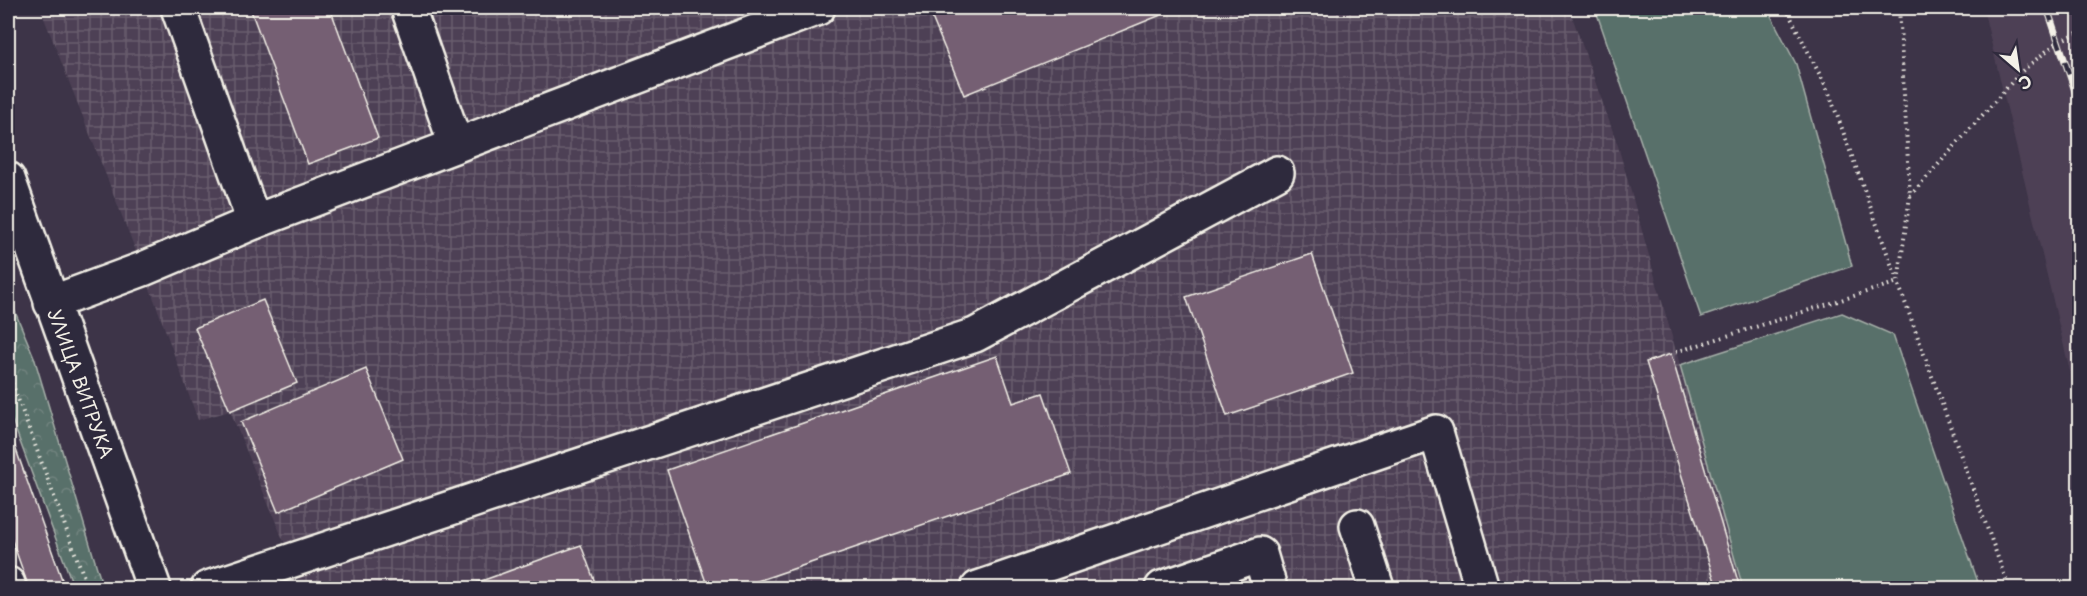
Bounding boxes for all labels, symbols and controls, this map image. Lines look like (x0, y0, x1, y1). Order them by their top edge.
north arrow (1988, 39, 2048, 99)
text: С (2015, 70, 2037, 96)
street label: УЛИЦА ВИТРУКА (42, 305, 121, 462)

